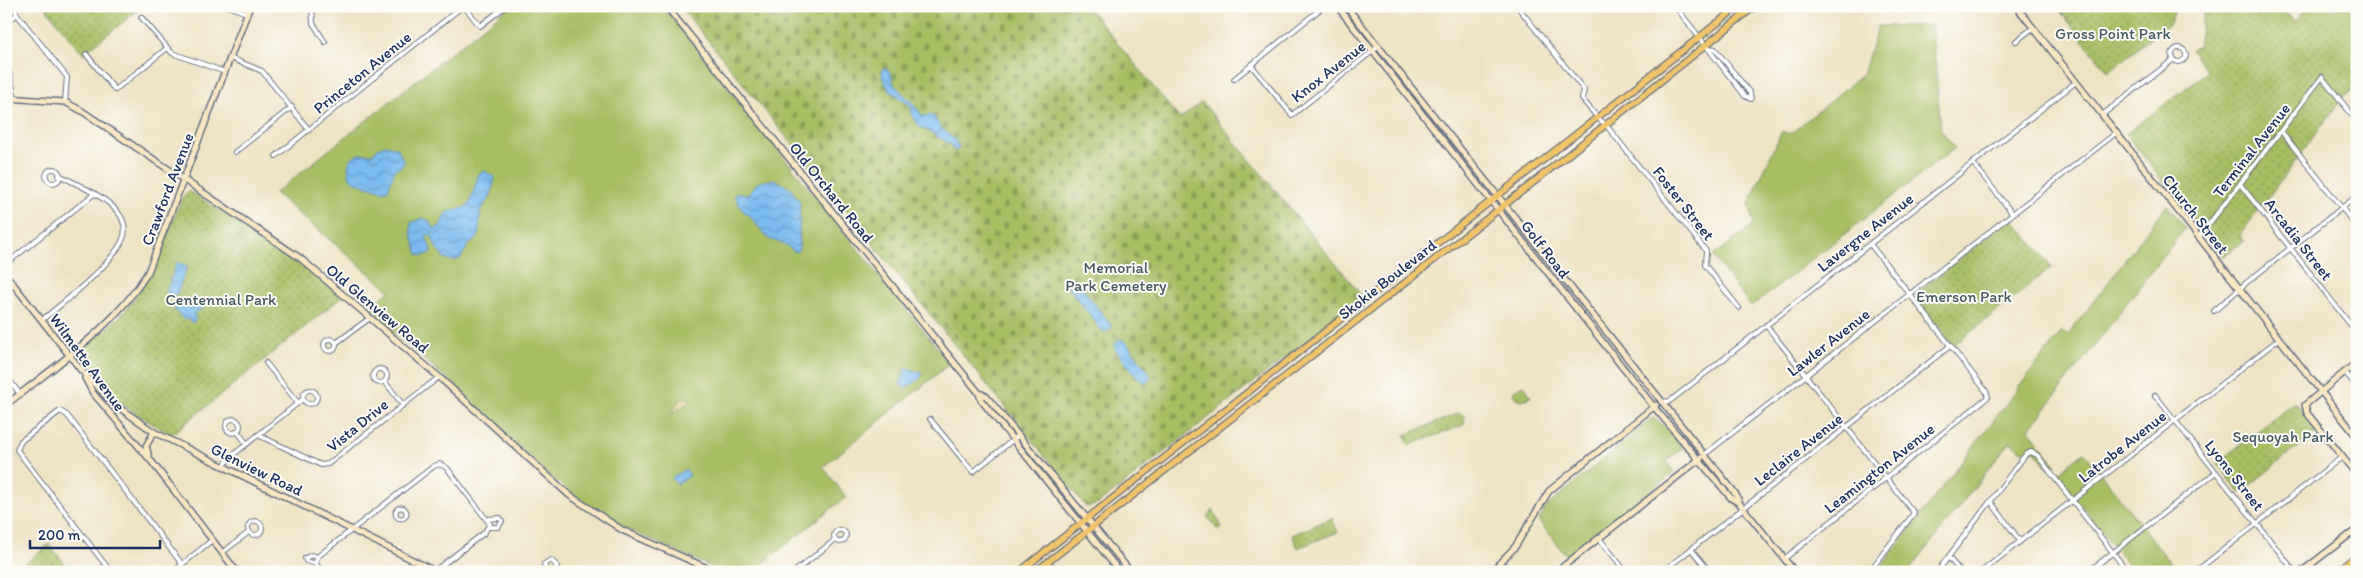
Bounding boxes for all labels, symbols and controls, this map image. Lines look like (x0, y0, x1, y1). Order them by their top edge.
park label: Gross Point Park (2055, 24, 2172, 43)
street label: Princeton Avenue (310, 27, 415, 118)
street label: Knox Avenue (1287, 36, 1369, 106)
street label: Terminal Avenue (2209, 99, 2294, 201)
street label: Crawford Avenue (137, 130, 198, 248)
street label: Old Orchard Road (785, 138, 878, 247)
street label: Foster Street (1649, 162, 1718, 244)
street label: Church Street (2159, 171, 2233, 258)
street label: Lavergne Avenue (1813, 189, 1917, 276)
street label: Arcadia Street (2261, 194, 2337, 284)
street label: Golf Road (1517, 216, 1574, 282)
street label: Skokie Boulevard (1334, 235, 1440, 324)
park label: Memorial Park Cemetery (1065, 258, 1167, 295)
street label: Old Glenview Road (322, 260, 433, 357)
park label: Emerson Park (1916, 287, 2013, 306)
park label: Centennial Park (166, 290, 277, 309)
street label: Lawler Avenue (1783, 304, 1873, 381)
street label: Wilmette Avenue (46, 310, 130, 415)
street label: Vista Drive (323, 395, 392, 456)
street label: Latrobe Avenue (2075, 406, 2170, 487)
street label: Leclaire Avenue (1750, 409, 1846, 490)
street label: Leamington Avenue (1820, 419, 1938, 517)
park label: Sequoyah Park (2232, 427, 2334, 446)
street label: Lyons Street (2201, 436, 2268, 515)
street label: Glenview Road (208, 439, 306, 500)
scale bar (30, 518, 160, 550)
text: 200 m (38, 526, 81, 544)

